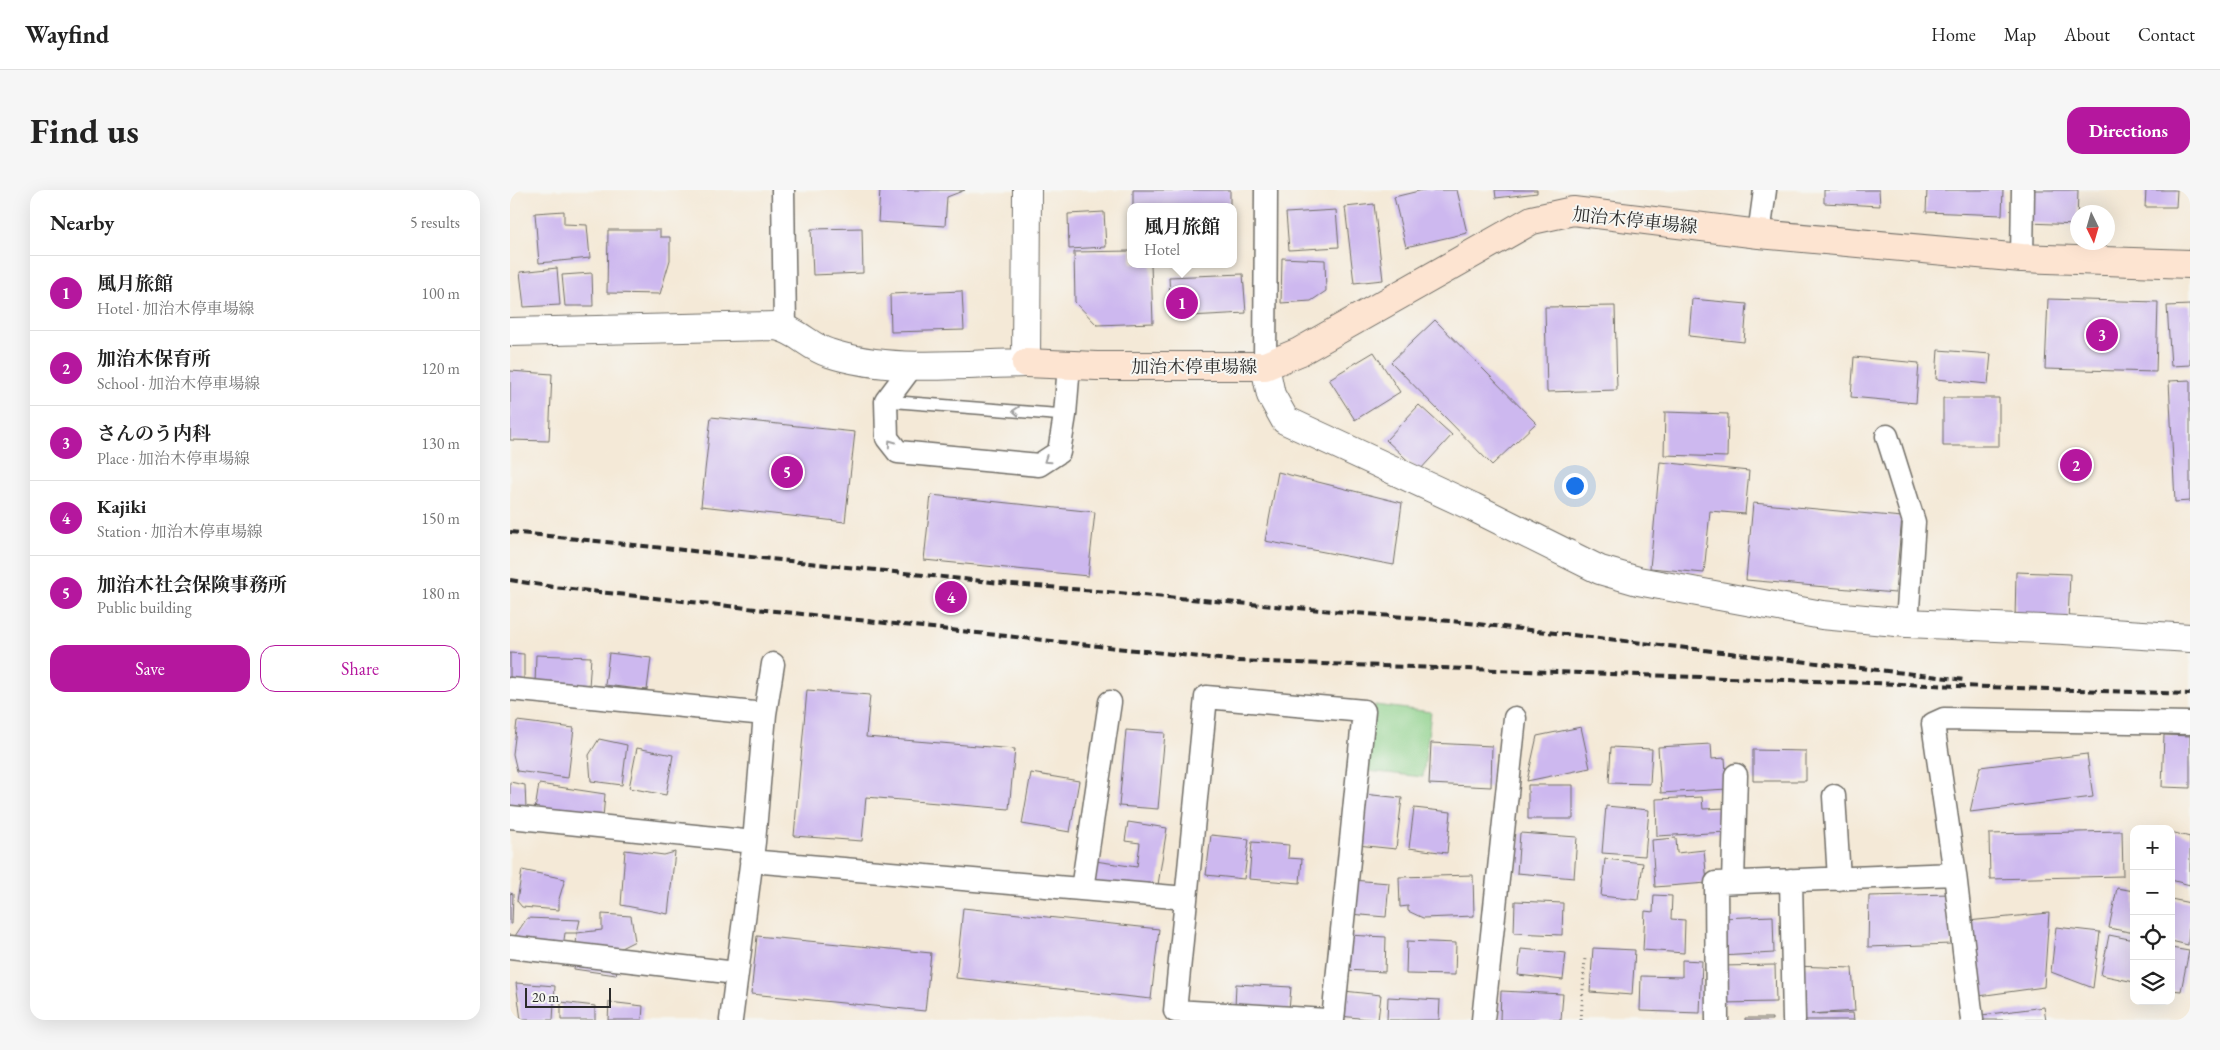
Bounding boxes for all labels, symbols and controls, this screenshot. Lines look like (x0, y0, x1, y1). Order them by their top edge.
text: Wayfind (25, 19, 109, 50)
text: Home (1931, 23, 1976, 46)
text: Map (2004, 23, 2036, 46)
text: About (2064, 23, 2110, 46)
text: Contact (2138, 23, 2195, 46)
button: Directions (2067, 107, 2190, 154)
text: Find us (30, 108, 139, 153)
street label: 加治木停車場線 (1571, 202, 1699, 238)
popup (1127, 203, 1237, 268)
north arrow (2070, 205, 2115, 250)
text: Nearby (50, 209, 114, 236)
text: 5 results (410, 212, 460, 233)
text: 風月旅館 (1144, 214, 1220, 239)
text: Hotel (1144, 239, 1180, 260)
text: 風月旅館 (97, 271, 173, 296)
text: 1 (62, 283, 70, 304)
text: 100 m (421, 283, 460, 304)
pin: 1 (1166, 284, 1198, 322)
text: Hotel · 加治木停車場線 (97, 298, 255, 319)
pin: 3 (2086, 316, 2118, 354)
text: 加治木保育所 (97, 346, 211, 371)
street label: 加治木停車場線 (1131, 355, 1257, 378)
text: 2 (62, 358, 70, 379)
text: 120 m (421, 358, 460, 379)
text: School · 加治木停車場線 (97, 373, 260, 394)
one-way arrow (1012, 406, 1020, 417)
text: さんのう内科 (97, 421, 211, 446)
text: 3 (62, 433, 70, 454)
text: 130 m (421, 433, 460, 454)
one-way arrow (888, 439, 897, 449)
pin: 2 (2060, 446, 2092, 484)
text: Place · 加治木停車場線 (97, 448, 250, 469)
pin: 5 (771, 453, 803, 491)
one-way arrow (1043, 454, 1053, 463)
your location (1562, 473, 1588, 499)
text: Kajiki (97, 494, 146, 519)
text: 4 (62, 508, 70, 529)
text: 150 m (421, 508, 460, 529)
text: Station · 加治木停車場線 (97, 521, 263, 542)
text: 加治木社会保険事務所 (97, 572, 287, 597)
pin: 4 (935, 578, 967, 616)
text: 5 (62, 583, 70, 604)
text: 180 m (421, 583, 460, 604)
text: Public building (97, 597, 192, 618)
button: Save (50, 645, 250, 692)
button: Share (260, 645, 460, 692)
map controls (2130, 825, 2175, 1005)
button: + (2130, 825, 2175, 870)
button: − (2130, 870, 2175, 915)
button: locate (2130, 915, 2175, 960)
button: layers (2130, 960, 2175, 1005)
scale bar (525, 985, 611, 1008)
text: 20 m (532, 988, 559, 1006)

